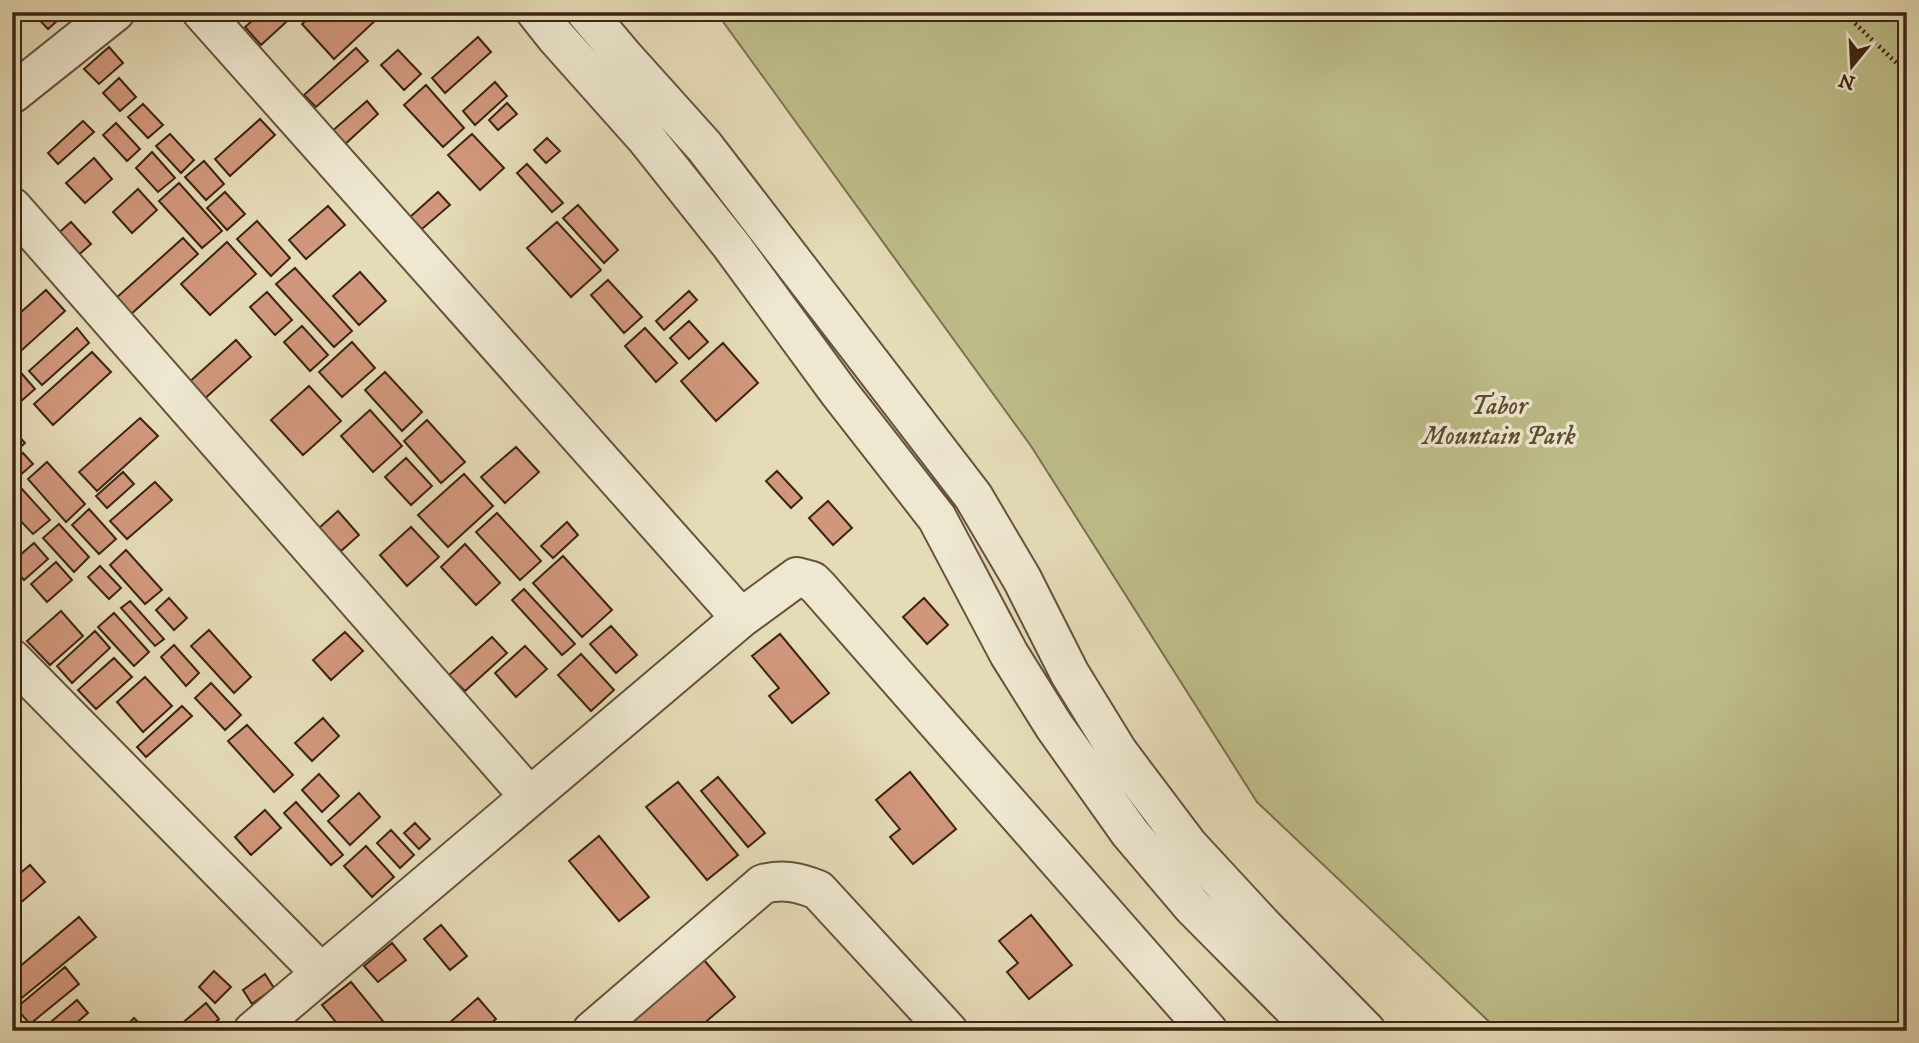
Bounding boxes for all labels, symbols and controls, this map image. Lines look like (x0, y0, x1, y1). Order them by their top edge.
north arrow (1818, 32, 1888, 102)
text: N (1836, 67, 1858, 94)
park label: Tabor Mountain Park (1420, 390, 1576, 453)

